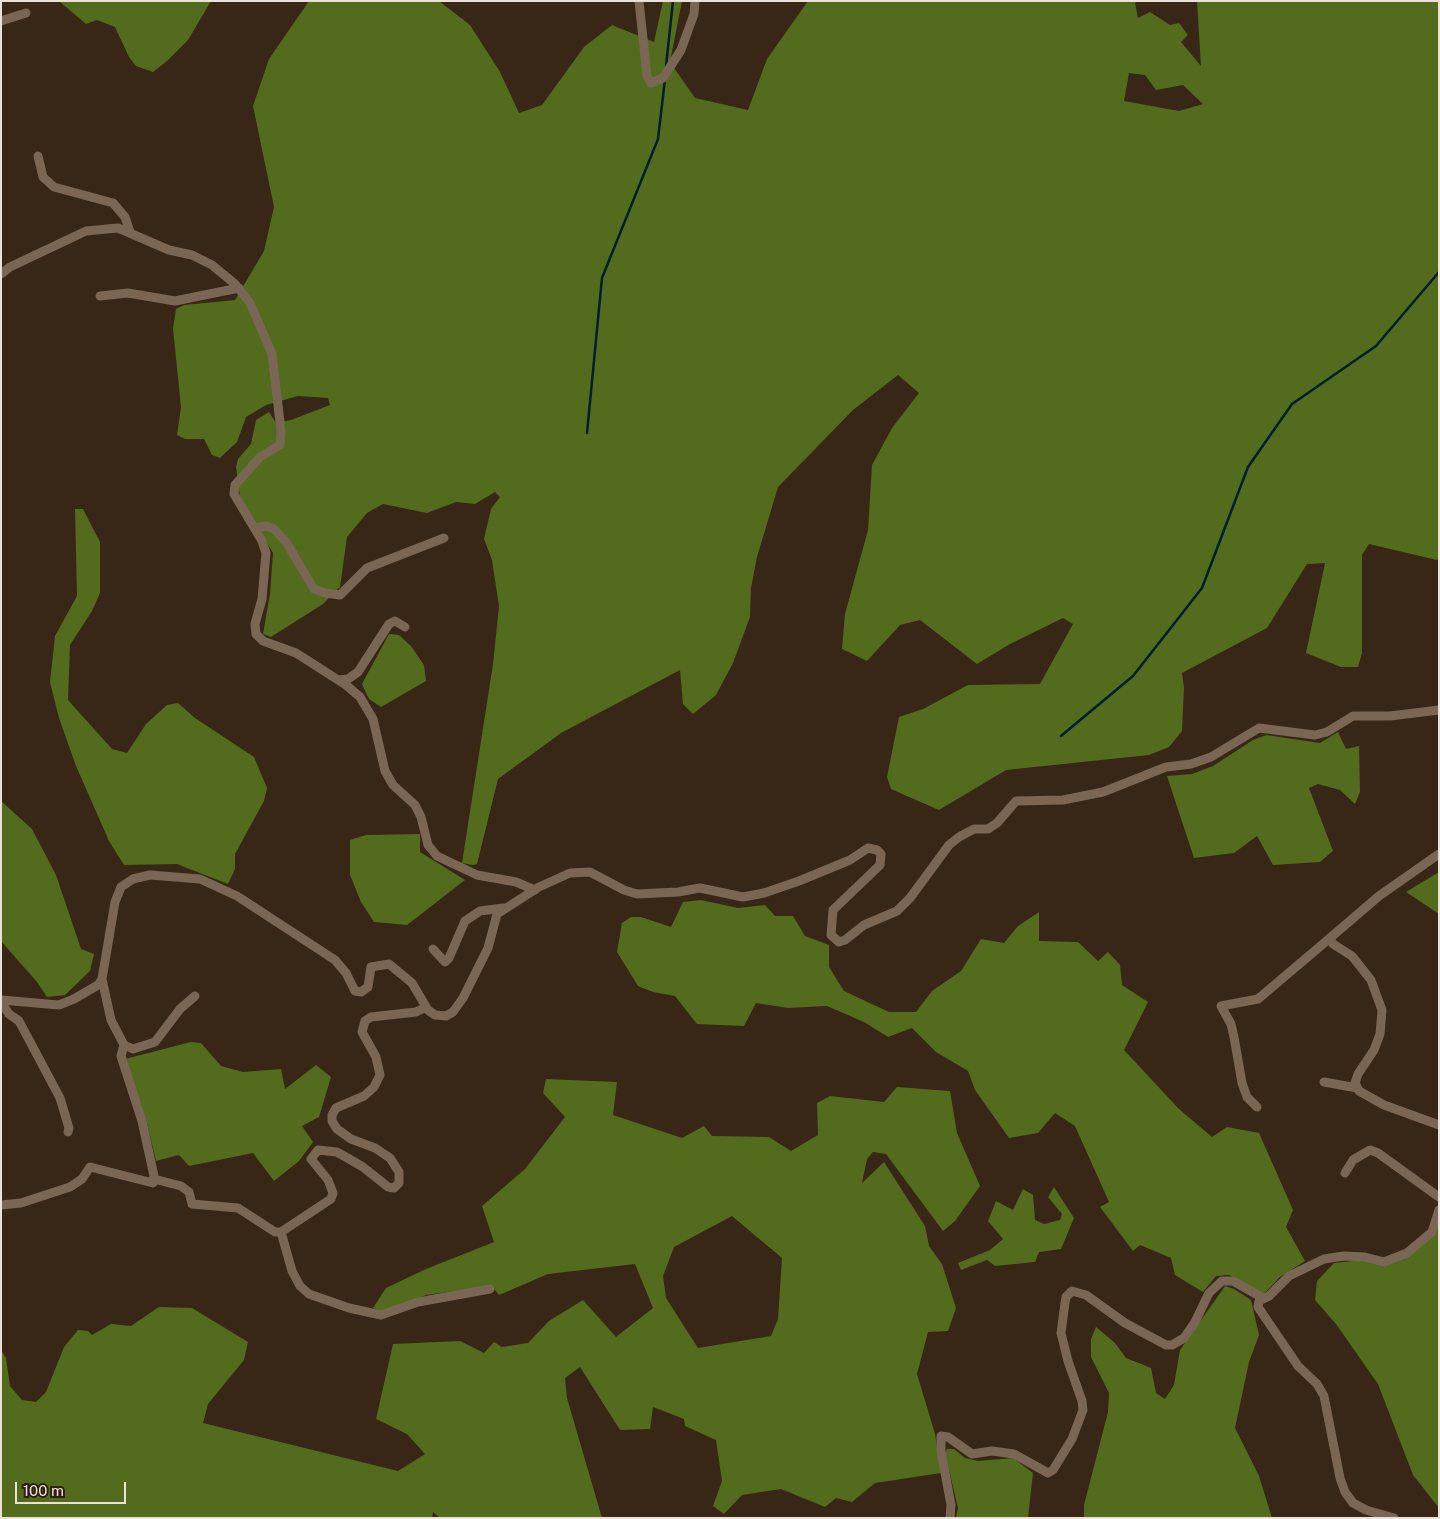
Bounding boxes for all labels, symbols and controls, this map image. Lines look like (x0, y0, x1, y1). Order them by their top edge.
scale bar (18, 1472, 129, 1504)
text: 100 m (23, 1482, 64, 1499)

